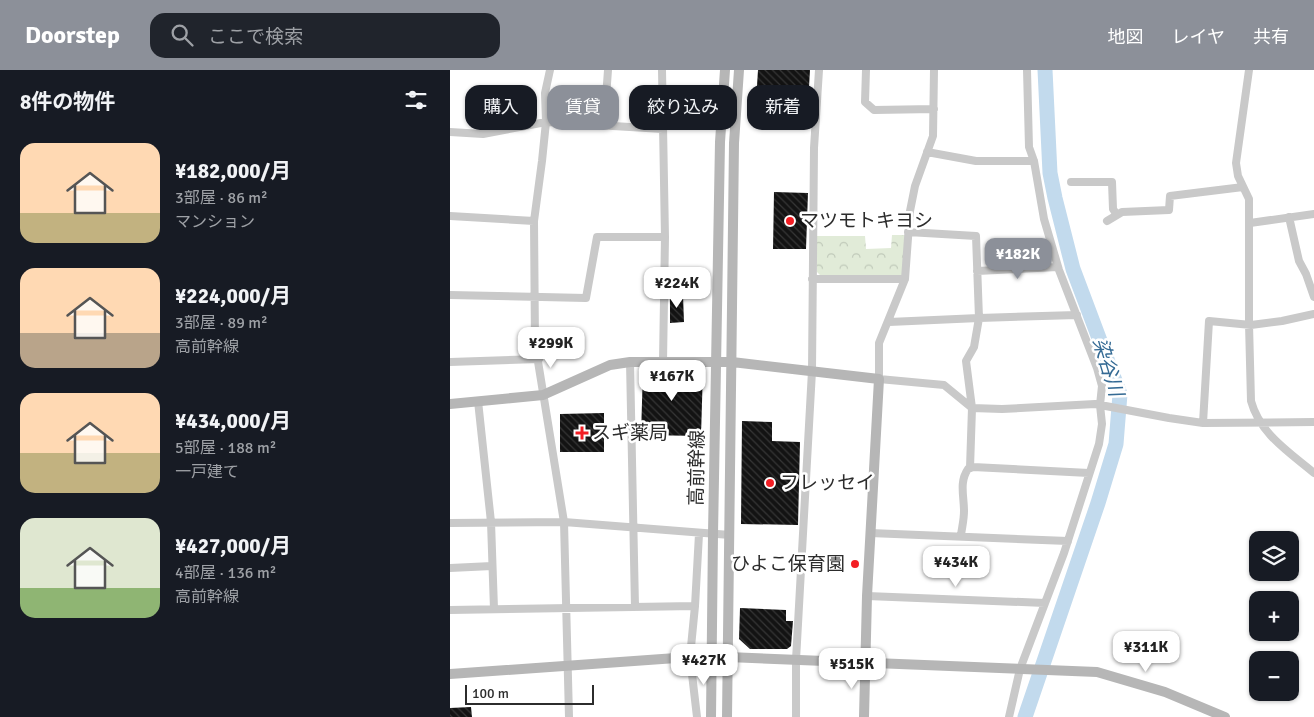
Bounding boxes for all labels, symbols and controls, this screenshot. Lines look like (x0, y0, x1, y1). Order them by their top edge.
search box (150, 13, 500, 58)
text: Doorstep (25, 20, 120, 50)
icon: search (168, 21, 196, 49)
text: ここで検索 (208, 25, 303, 49)
text: 地図 (1108, 26, 1144, 48)
text: レイヤ (1172, 26, 1225, 48)
text: 共有 (1253, 26, 1289, 48)
chip: 購入 (465, 85, 537, 130)
chip: 賃貸 (547, 85, 619, 130)
chip: 絞り込み (629, 85, 737, 130)
chip: 新着 (747, 85, 819, 130)
icon: filters (402, 86, 430, 114)
text: 8件の物件 (20, 89, 115, 115)
text: ¥182,000/月 (175, 158, 291, 184)
icon: home (60, 163, 120, 223)
text: 3部屋 · 86 m² (175, 188, 268, 208)
place label: マツモトキヨシ (800, 209, 933, 233)
text: マンション (175, 212, 255, 232)
marker: マツモトキヨシ (784, 215, 796, 227)
pin: ¥182K (983, 238, 1053, 280)
text: ¥182K (996, 244, 1040, 264)
pin: ¥224K (642, 266, 712, 309)
text: ¥224K (655, 273, 699, 293)
text: ¥224,000/月 (175, 283, 291, 309)
icon: home (60, 288, 120, 348)
text: 3部屋 · 89 m² (175, 313, 268, 333)
pin: ¥299K (516, 326, 586, 369)
text: ¥299K (529, 333, 573, 353)
water label: 染谷川 (1087, 335, 1129, 401)
text: 高前幹線 (175, 337, 239, 357)
pin: ¥167K (637, 360, 707, 402)
text: ¥167K (650, 366, 694, 386)
text: ¥434,000/月 (175, 408, 291, 434)
icon: home (60, 413, 120, 473)
place label: スギ薬局 (592, 421, 668, 445)
marker: スギ薬局 (576, 427, 588, 439)
street label: 高前幹線 (684, 430, 710, 506)
text: 5部屋 · 188 m² (175, 438, 276, 458)
text: 一戸建て (175, 462, 239, 482)
place label: フレッセイ (780, 471, 875, 495)
marker: フレッセイ (764, 477, 776, 489)
map controls (1249, 531, 1299, 701)
button: layers (1249, 531, 1299, 581)
text: ¥427,000/月 (175, 533, 291, 559)
icon: home (60, 538, 120, 598)
pin: ¥434K (921, 546, 991, 588)
place label: ひよこ保育園 (731, 552, 845, 576)
text: ¥434K (934, 552, 978, 572)
marker: ひよこ保育園 (849, 558, 861, 570)
text: 4部屋 · 136 m² (175, 563, 276, 583)
text: 高前幹線 (175, 587, 239, 607)
button: + (1249, 591, 1299, 641)
pin: ¥311K (1111, 630, 1181, 673)
text: ¥311K (1124, 637, 1168, 657)
pin: ¥427K (669, 644, 739, 686)
pin: ¥515K (817, 648, 887, 690)
text: ¥427K (682, 650, 726, 670)
button: − (1249, 651, 1299, 701)
text: ¥515K (830, 654, 874, 674)
scale bar (465, 682, 594, 705)
text: 100 m (472, 685, 509, 702)

